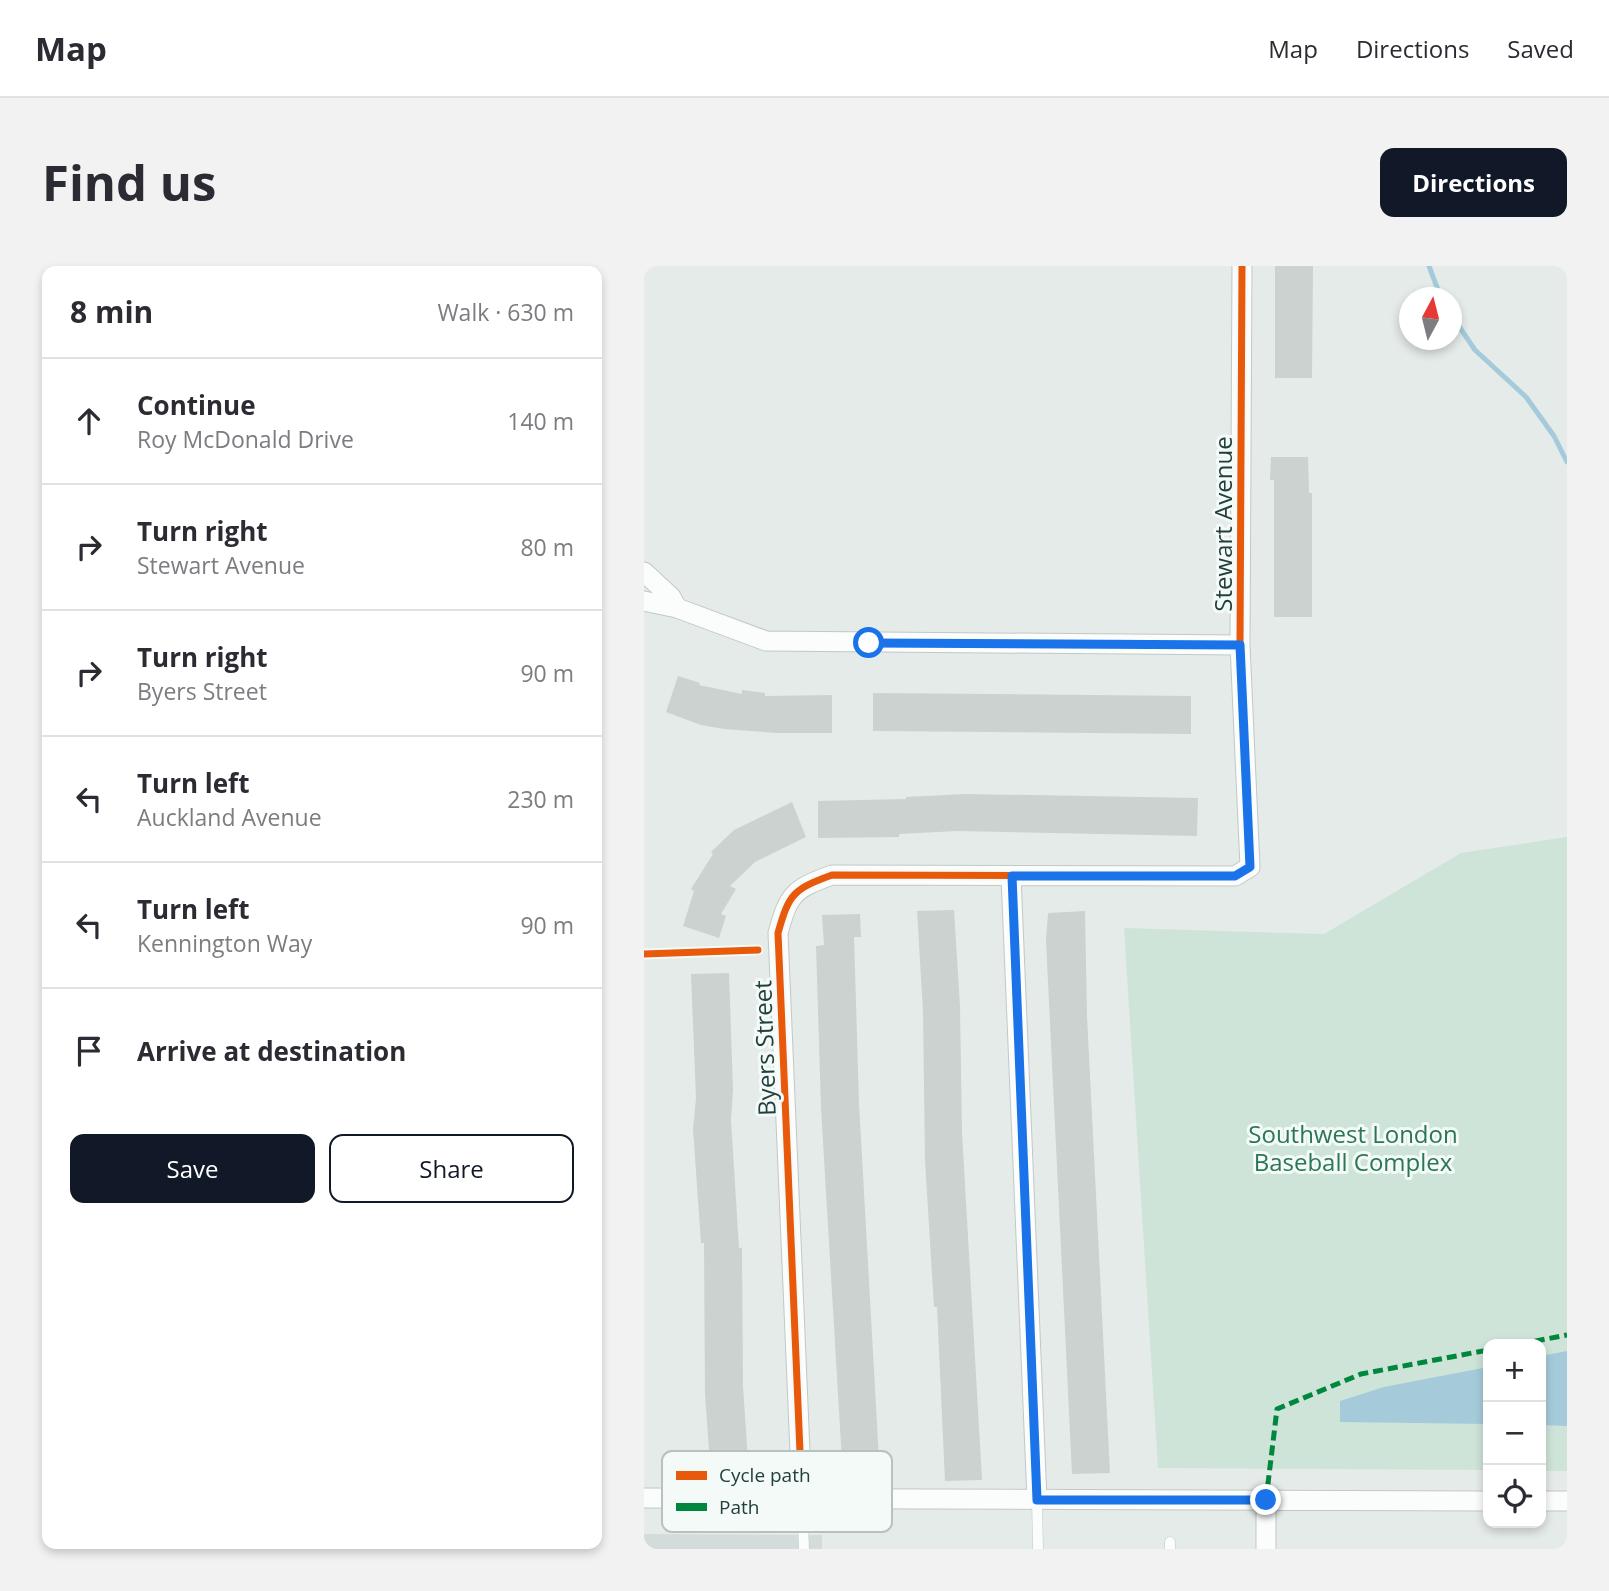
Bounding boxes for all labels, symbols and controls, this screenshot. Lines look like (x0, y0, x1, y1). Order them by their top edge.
text: Map (35, 26, 107, 71)
text: Map (1268, 32, 1318, 65)
text: Directions (1356, 32, 1469, 65)
text: Saved (1507, 32, 1574, 65)
button: Directions (1380, 148, 1567, 217)
text: Find us (42, 149, 216, 215)
north arrow (1399, 287, 1462, 350)
text: 8 min (70, 291, 153, 332)
text: Walk · 630 m (437, 296, 574, 328)
text: Continue (137, 387, 256, 423)
icon: ahead (70, 402, 108, 440)
text: 140 m (507, 405, 574, 437)
text: Roy McDonald Drive (137, 423, 354, 455)
street label: Stewart Avenue (1206, 436, 1239, 612)
text: Turn right (137, 513, 268, 549)
icon: right (70, 528, 108, 566)
text: 80 m (520, 531, 574, 563)
text: Stewart Avenue (137, 549, 305, 581)
route start (853, 627, 884, 658)
text: Turn right (137, 639, 268, 675)
icon: right (70, 654, 108, 692)
text: 90 m (520, 657, 574, 689)
text: Byers Street (137, 675, 267, 707)
text: Turn left (137, 765, 249, 801)
icon: left (70, 780, 108, 818)
text: 230 m (507, 783, 574, 815)
text: Auckland Avenue (137, 801, 322, 833)
text: Turn left (137, 891, 249, 927)
icon: left (70, 906, 108, 944)
text: 90 m (520, 909, 574, 941)
text: Kennington Way (137, 927, 312, 959)
street label: Byers Street (745, 980, 783, 1116)
icon: arrive (70, 1032, 108, 1070)
text: Arrive at destination (137, 1033, 406, 1069)
park label: Southwest London Baseball Complex (1248, 1117, 1458, 1178)
button: Save (70, 1134, 315, 1203)
button: Share (329, 1134, 574, 1203)
map controls (1483, 1339, 1546, 1528)
button: + (1483, 1339, 1546, 1402)
button: − (1483, 1402, 1546, 1465)
legend (662, 1451, 892, 1532)
text: Cycle path (719, 1462, 811, 1488)
button: locate (1483, 1465, 1546, 1528)
route end (1250, 1484, 1281, 1515)
text: Path (719, 1494, 759, 1520)

